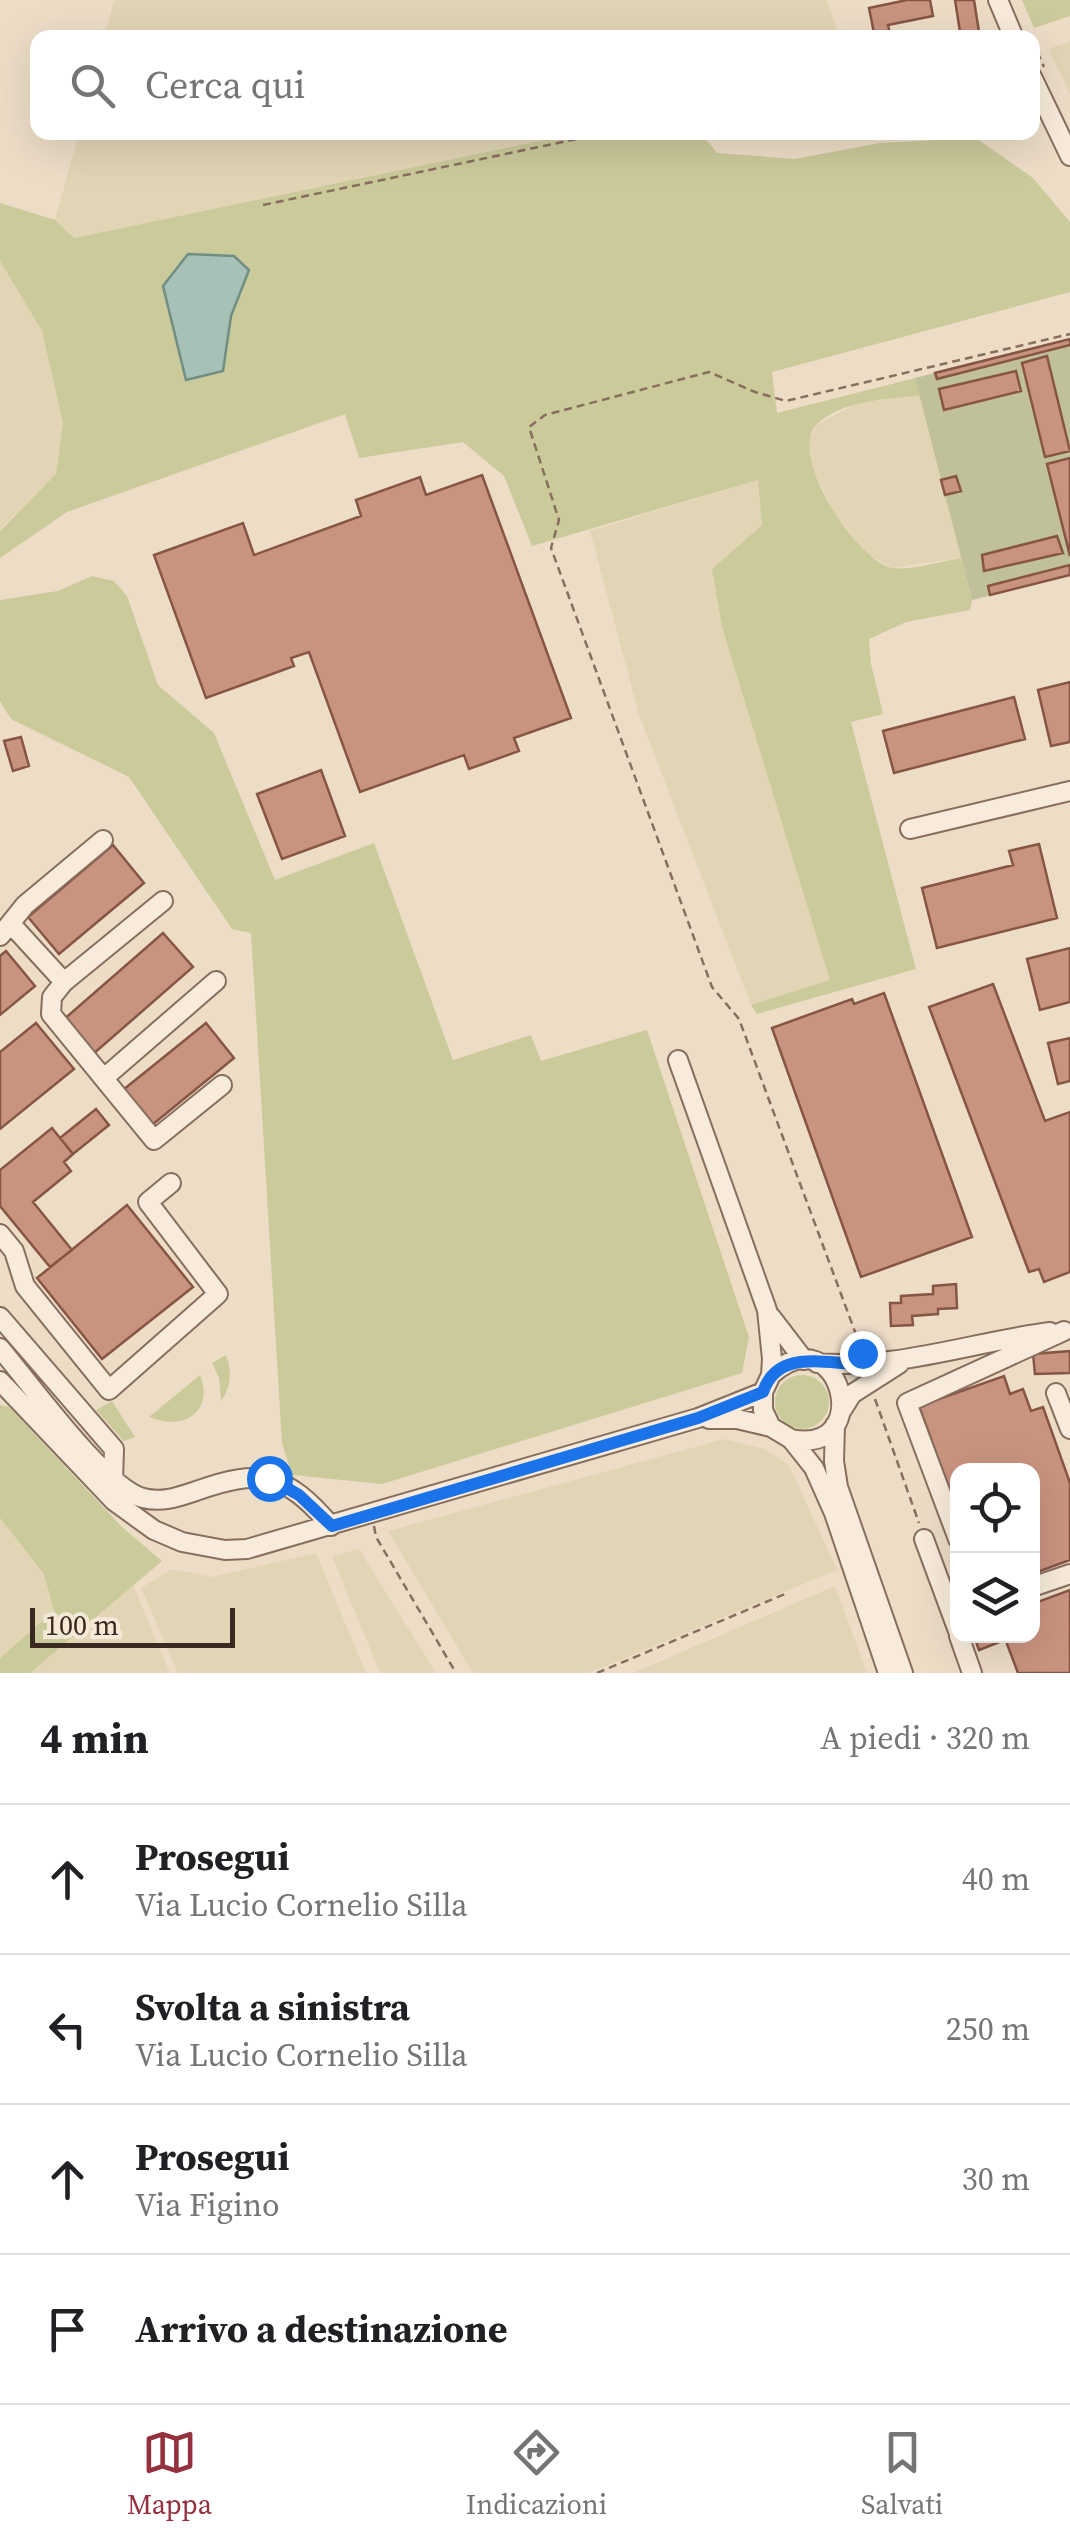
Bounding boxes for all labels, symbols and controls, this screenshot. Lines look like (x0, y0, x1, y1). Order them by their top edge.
search box (30, 30, 1040, 140)
icon: search (65, 58, 120, 113)
text: Cerca qui (145, 59, 305, 111)
route end (840, 1331, 886, 1377)
route start (247, 1456, 293, 1502)
map controls (950, 1463, 1040, 1643)
button: locate (950, 1463, 1040, 1553)
button: layers (950, 1553, 1040, 1643)
scale bar (30, 1603, 235, 1648)
text: 100 m (45, 1606, 119, 1644)
text: 4 min (40, 1709, 149, 1767)
text: A piedi · 320 m (820, 1716, 1030, 1760)
text: Prosegui (135, 1831, 289, 1883)
icon: ahead (40, 1852, 95, 1907)
text: 40 m (962, 1857, 1030, 1901)
text: Via Lucio Cornelio Silla (135, 1883, 467, 1927)
text: Svolta a sinistra (135, 1981, 410, 2033)
icon: left (40, 2002, 95, 2057)
text: 250 m (946, 2007, 1030, 2051)
text: Via Lucio Cornelio Silla (135, 2033, 467, 2077)
text: Prosegui (135, 2131, 289, 2183)
icon: ahead (40, 2152, 95, 2207)
text: 30 m (962, 2157, 1030, 2201)
text: Via Figino (135, 2183, 280, 2227)
icon: arrive (40, 2302, 95, 2357)
text: Arrivo a destinazione (135, 2303, 508, 2355)
tab: Mappa (127, 2425, 212, 2523)
tab: Indicazioni (466, 2425, 607, 2523)
tab: Salvati (861, 2425, 943, 2523)

